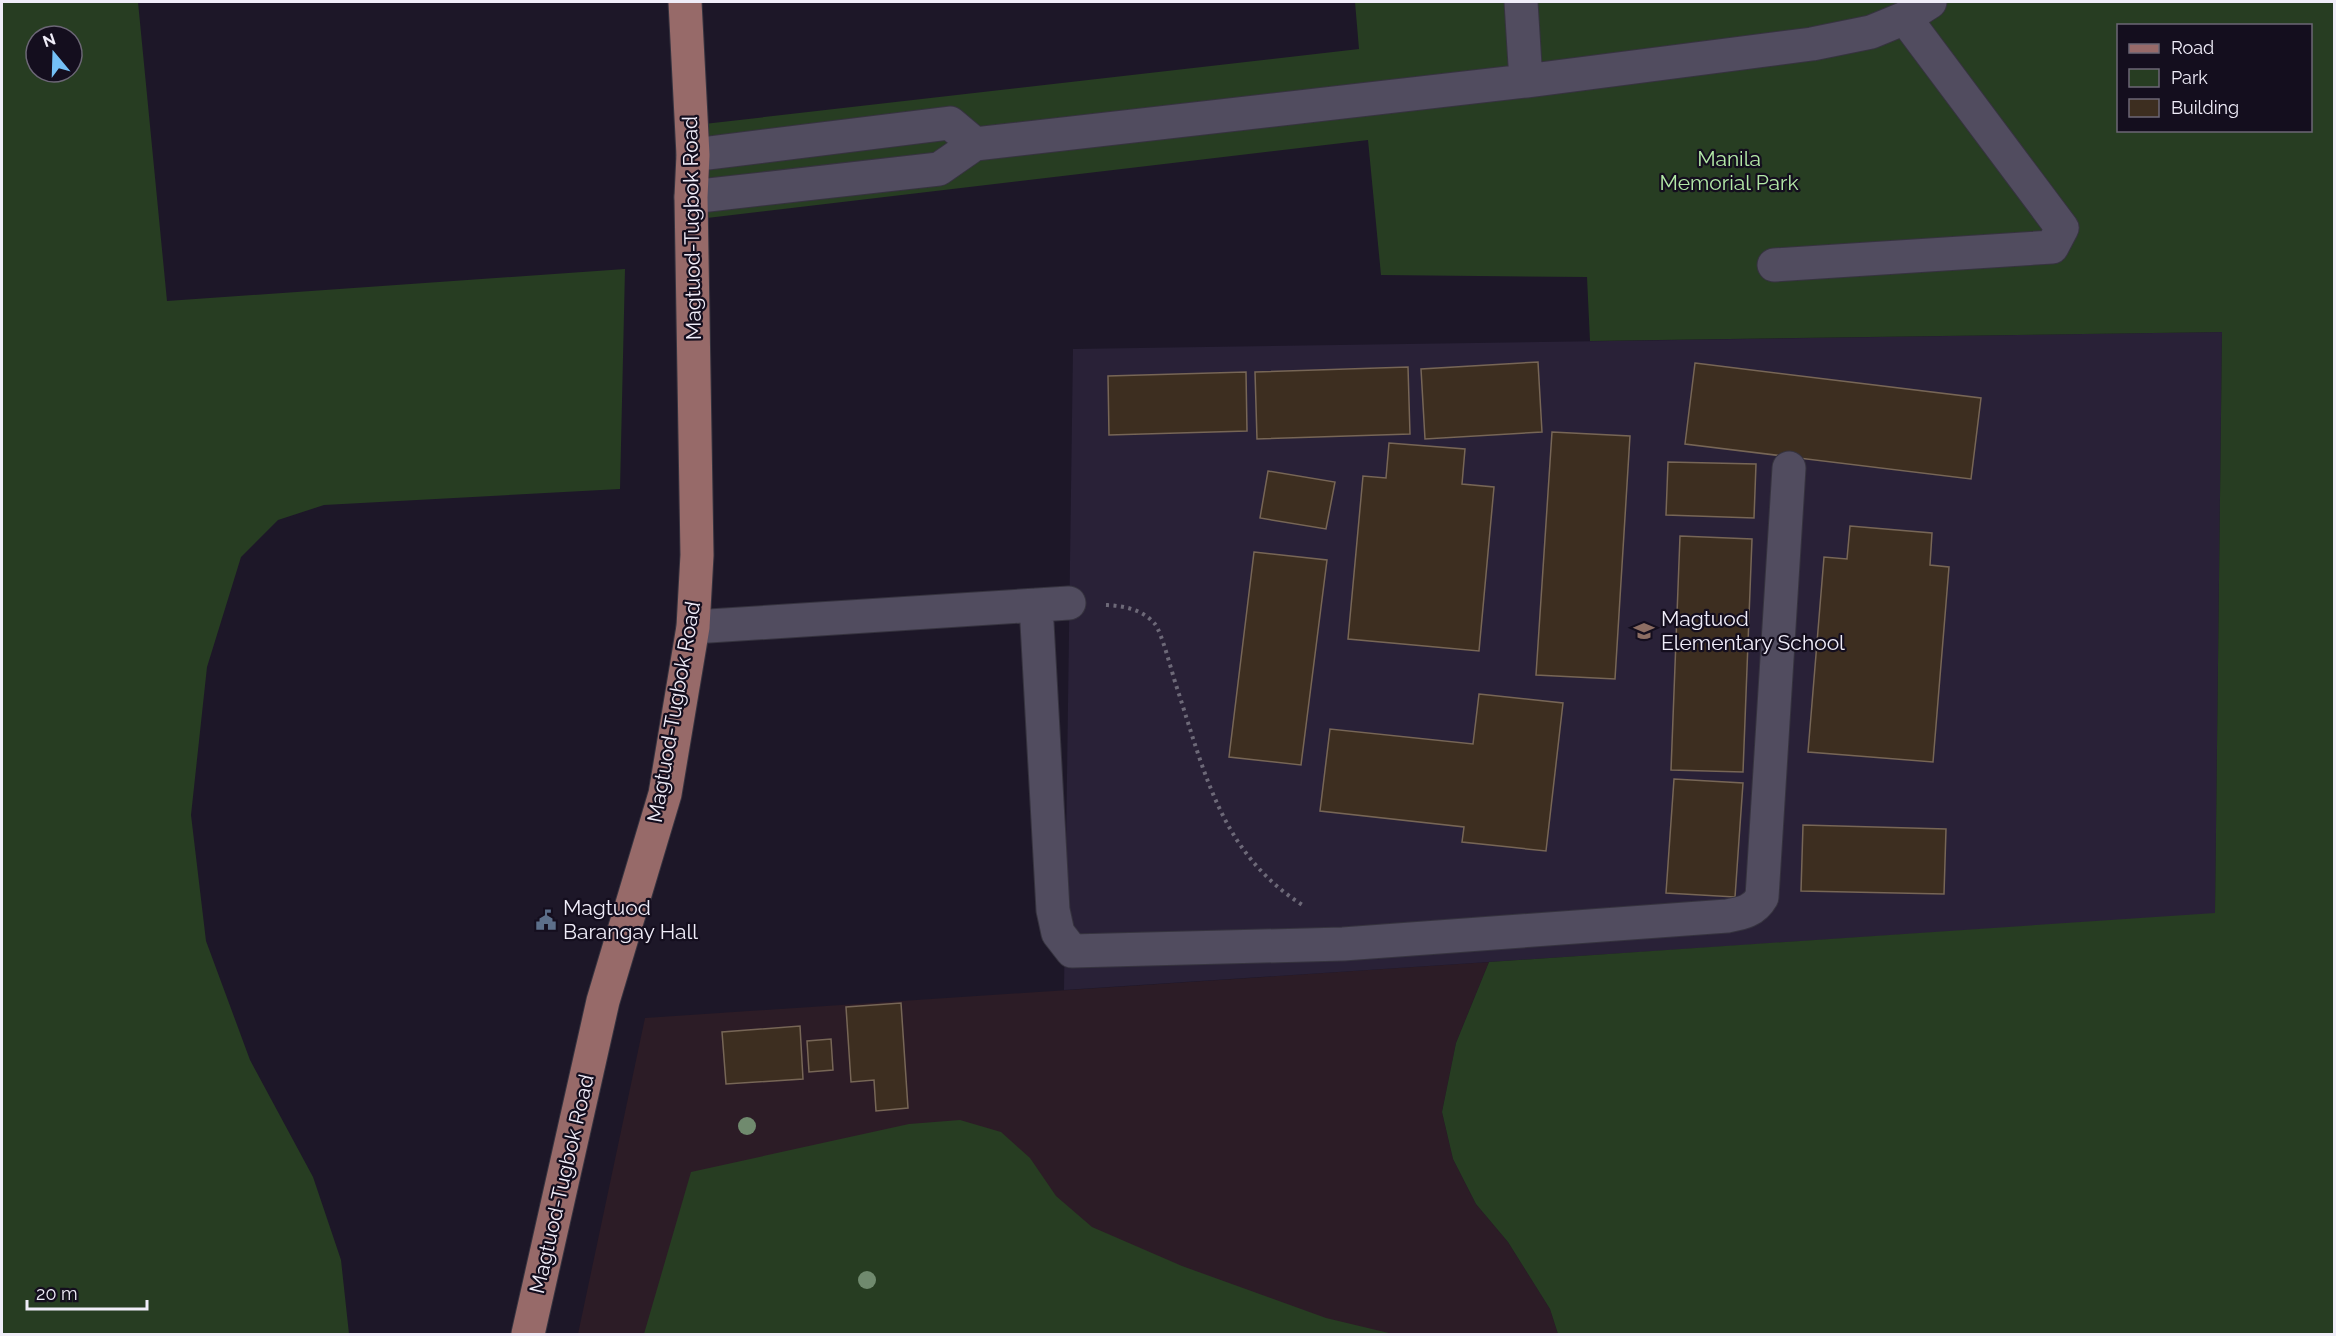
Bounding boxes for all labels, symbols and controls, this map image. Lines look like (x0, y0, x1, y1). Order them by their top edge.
north arrow (24, 24, 84, 84)
legend (2117, 24, 2312, 132)
text: N (40, 29, 58, 51)
text: Road (2171, 37, 2214, 58)
text: Park (2171, 67, 2208, 88)
text: Building (2171, 97, 2239, 118)
street label: Magtuod-Tugbok Road (677, 116, 706, 340)
park label: Manila Memorial Park (1659, 146, 1799, 195)
street label: Magtuod-Tugbok Road (642, 599, 705, 824)
place label: Magtuod Elementary School (1661, 606, 1845, 655)
school or university icon: Magtuod Elementary School (1632, 619, 1656, 643)
place label: Magtuod Barangay Hall (563, 895, 698, 944)
public building icon: Magtuod Barangay Hall (534, 908, 558, 932)
street label: Magtuod-Tugbok Road (524, 1072, 599, 1296)
scale bar (27, 1273, 147, 1311)
text: 20 m (36, 1283, 78, 1304)

